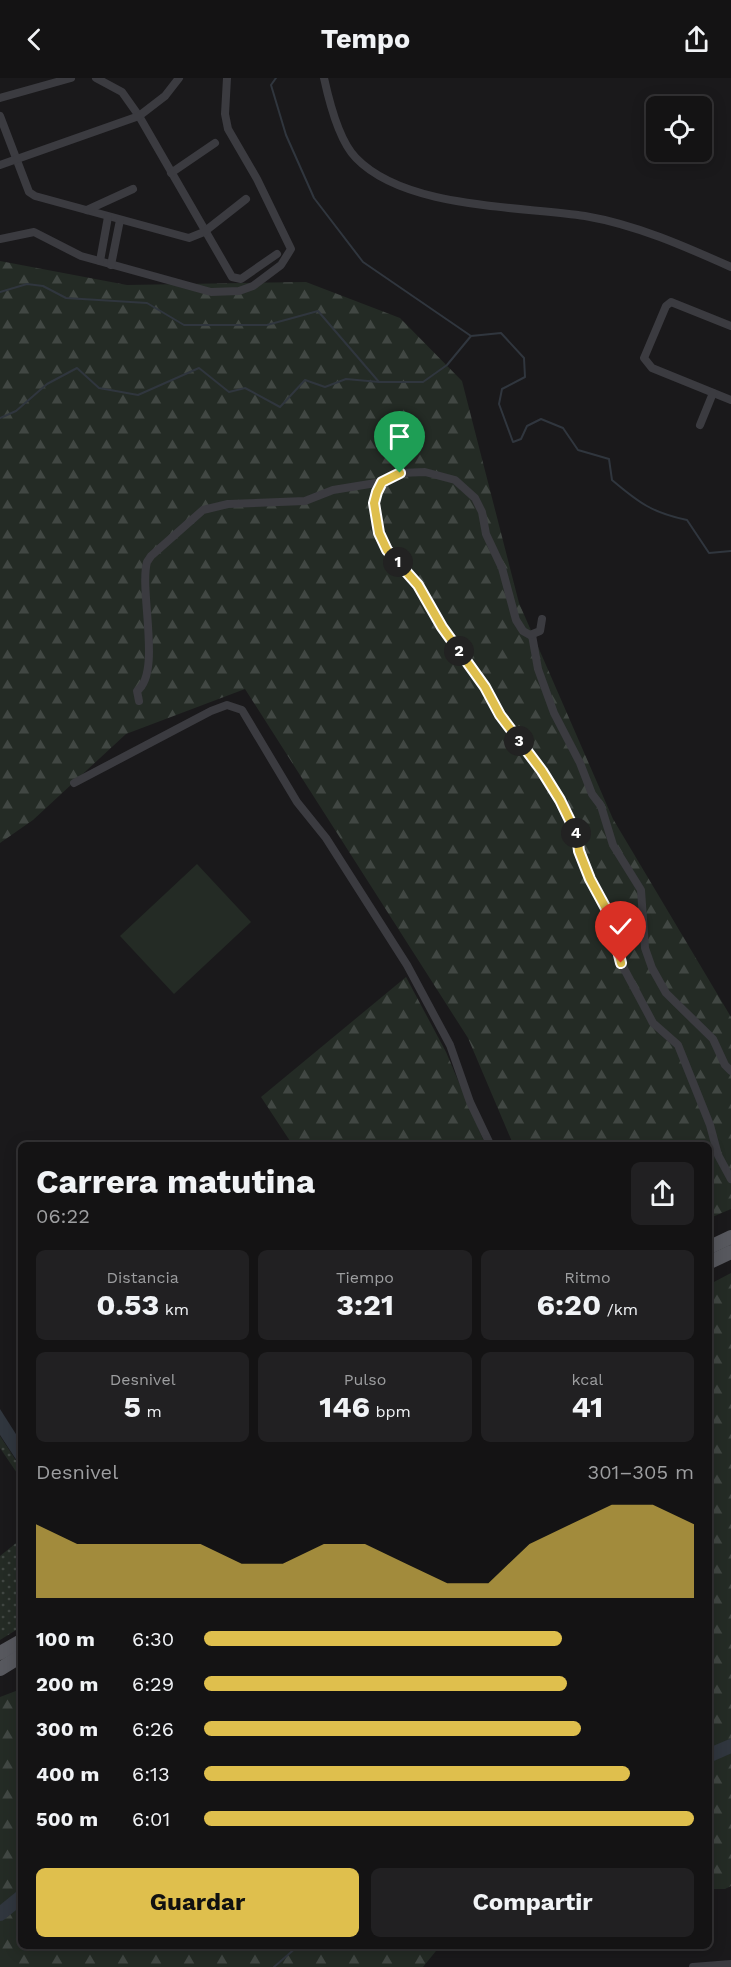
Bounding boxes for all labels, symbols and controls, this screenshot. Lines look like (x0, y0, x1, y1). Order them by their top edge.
icon: back (18, 23, 51, 56)
text: Tempo (321, 23, 410, 55)
icon: share (680, 23, 713, 56)
map controls (646, 96, 712, 162)
button: locate (646, 96, 712, 162)
pin (374, 411, 425, 473)
icon: arrive (383, 420, 416, 453)
pin: 1 (383, 547, 413, 577)
text: 1 (395, 552, 401, 571)
pin: 2 (444, 636, 474, 666)
text: 2 (454, 641, 464, 660)
pin: 3 (504, 726, 534, 756)
text: 3 (514, 731, 524, 750)
pin: 4 (561, 818, 591, 848)
text: 4 (571, 823, 581, 842)
pin (595, 901, 646, 963)
icon: check (604, 910, 637, 943)
text: Carrera matutina (36, 1162, 315, 1201)
button: share (631, 1162, 694, 1225)
text: 06:22 (36, 1204, 90, 1228)
text: Distancia (107, 1268, 179, 1287)
text: Tiempo (336, 1268, 394, 1287)
text: Ritmo (564, 1268, 611, 1287)
text: 0.53 (96, 1287, 159, 1322)
text: 3:21 (336, 1287, 394, 1322)
text: 6:20 (537, 1287, 601, 1322)
text: km (159, 1300, 189, 1319)
text: /km (601, 1300, 638, 1319)
text: Desnivel (110, 1370, 176, 1389)
text: Pulso (344, 1370, 386, 1389)
text: kcal (571, 1370, 603, 1389)
text: 5 (124, 1389, 141, 1424)
text: 146 (319, 1389, 370, 1424)
text: 41 (572, 1389, 603, 1424)
text: m (141, 1402, 162, 1421)
text: bpm (370, 1402, 411, 1421)
text: Desnivel (36, 1460, 118, 1484)
text: 301–305 m (587, 1460, 694, 1484)
text: 100 m (36, 1627, 95, 1651)
text: 6:30 (132, 1627, 174, 1651)
text: 200 m (36, 1672, 98, 1696)
text: 6:29 (132, 1672, 174, 1696)
text: 300 m (36, 1717, 98, 1741)
text: 6:26 (132, 1717, 174, 1741)
text: 400 m (36, 1762, 99, 1786)
text: 6:13 (132, 1762, 170, 1786)
text: 500 m (36, 1807, 98, 1831)
text: 6:01 (132, 1807, 170, 1831)
button: Guardar (36, 1868, 359, 1937)
button: Compartir (371, 1868, 694, 1937)

